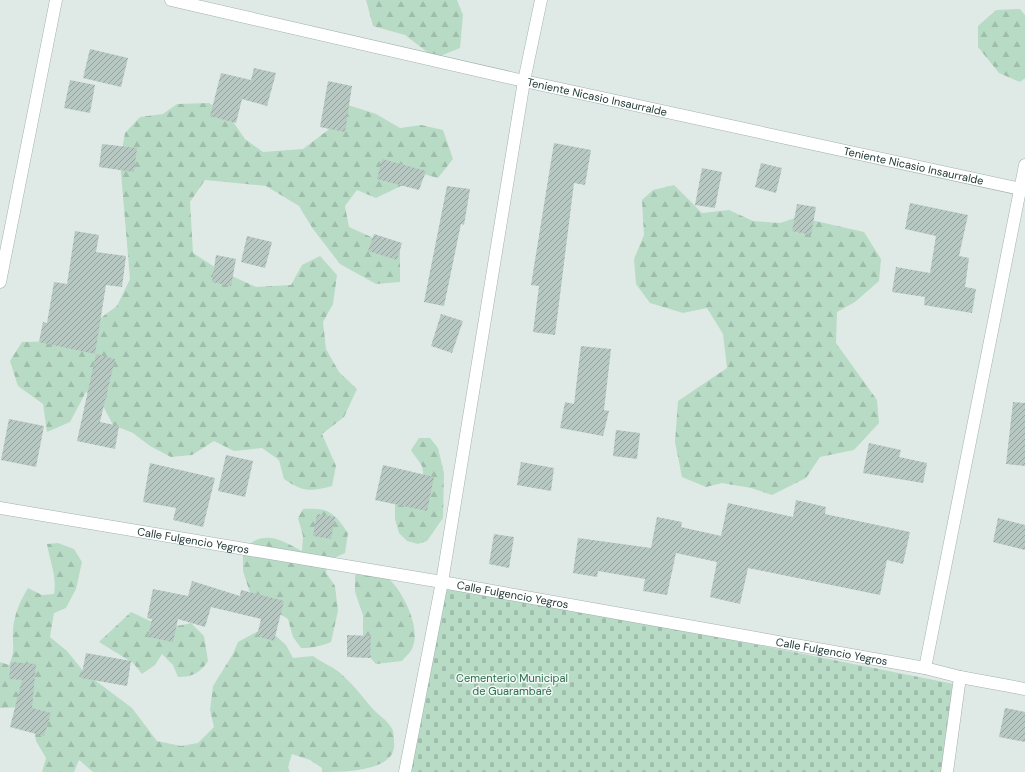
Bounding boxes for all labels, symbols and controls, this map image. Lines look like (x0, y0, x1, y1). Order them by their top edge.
street label: Teniente Nicasio Insaurralde (526, 75, 668, 119)
street label: Teniente Nicasio Insaurralde (842, 144, 985, 188)
street label: Calle Fulgencio Yegros (136, 524, 250, 557)
street label: Calle Fulgencio Yegros (456, 578, 570, 611)
street label: Calle Fulgencio Yegros (775, 635, 889, 668)
park label: Cementerio Municipal de Guarambaré (456, 671, 568, 698)

